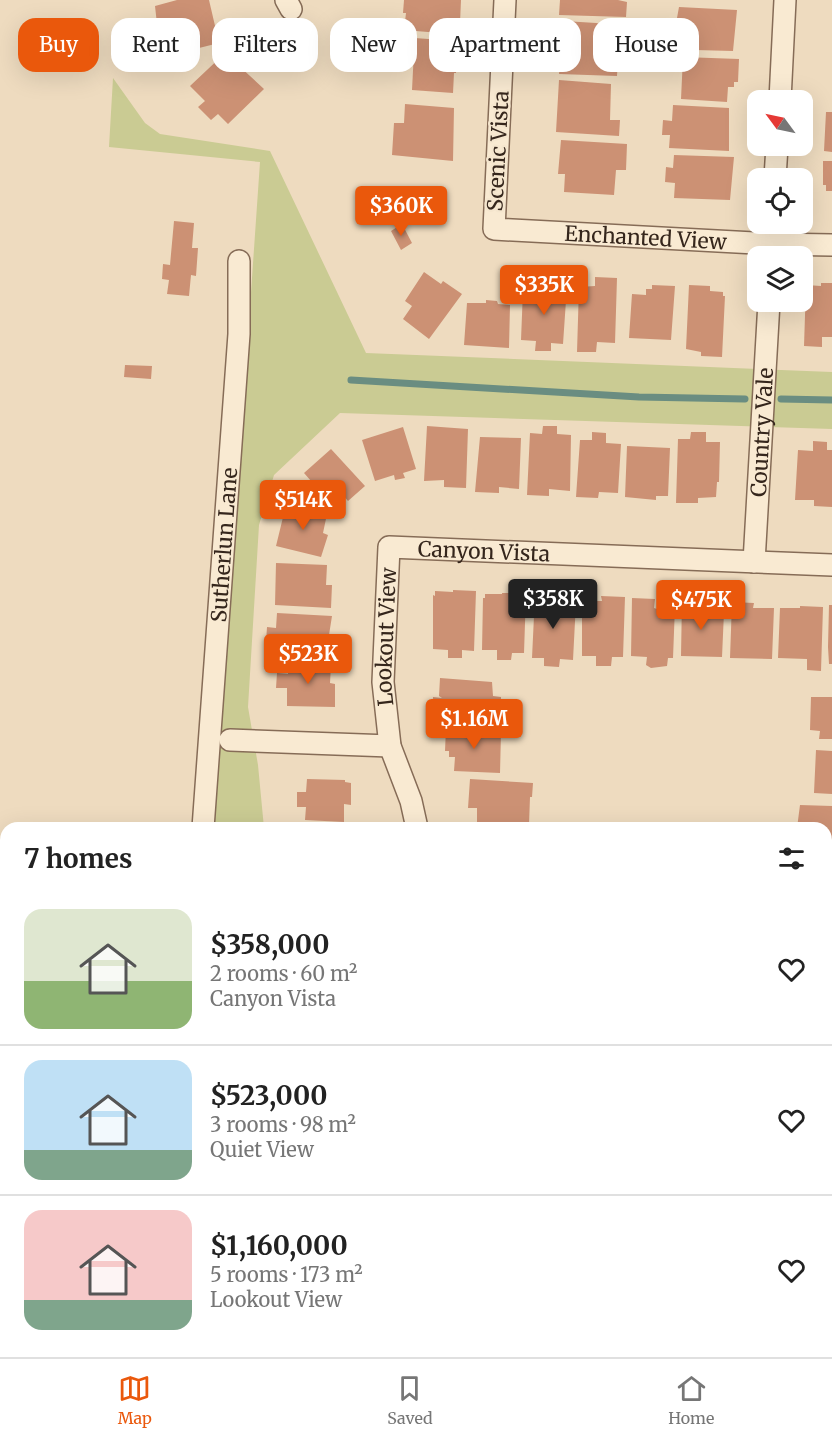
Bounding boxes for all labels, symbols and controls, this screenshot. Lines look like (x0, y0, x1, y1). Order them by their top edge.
chip: Buy (18, 18, 99, 72)
chip: Rent (111, 18, 200, 72)
chip: Filters (212, 18, 318, 72)
chip: New (330, 18, 417, 72)
chip: Apartment (429, 18, 581, 72)
chip: House (593, 18, 699, 72)
street label: Scenic Vista (481, 90, 515, 212)
north arrow (747, 90, 813, 156)
map controls (747, 90, 813, 312)
button: locate (747, 168, 813, 234)
pin: $360K (359, 186, 443, 237)
text: $360K (369, 193, 433, 218)
street label: Enchanted View (564, 219, 728, 255)
button: layers (747, 246, 813, 312)
pin: $335K (502, 265, 586, 316)
text: $335K (514, 272, 574, 297)
street label: Country Vale (744, 367, 779, 498)
street label: Sutherlun Lane (205, 466, 243, 623)
pin: $514K (261, 480, 345, 531)
text: $514K (274, 487, 332, 512)
street label: Canyon Vista (417, 535, 551, 567)
street label: Lookout View (369, 567, 402, 708)
pin: $358K (511, 579, 595, 630)
pin: $475K (659, 580, 743, 631)
text: $358K (522, 586, 584, 611)
text: $475K (670, 587, 732, 612)
pin: $523K (266, 634, 350, 685)
text: $523K (278, 641, 338, 666)
pin: $1.16M (425, 699, 523, 750)
text: $1.16M (440, 706, 508, 731)
text: 7 homes (24, 842, 132, 875)
icon: filters (775, 842, 808, 875)
text: $358,000 (210, 928, 329, 961)
icon: home (72, 933, 144, 1005)
icon: heart (775, 953, 808, 986)
text: 2 rooms · 60 m² (210, 961, 357, 986)
text: Canyon Vista (210, 986, 336, 1011)
text: $523,000 (210, 1079, 327, 1112)
icon: home (72, 1084, 144, 1156)
icon: heart (775, 1104, 808, 1137)
text: 3 rooms · 98 m² (210, 1112, 356, 1137)
text: Quiet View (210, 1137, 314, 1162)
text: $1,160,000 (210, 1229, 348, 1262)
icon: home (72, 1234, 144, 1306)
icon: heart (775, 1254, 808, 1287)
text: 5 rooms · 173 m² (210, 1262, 363, 1287)
text: Lookout View (210, 1287, 342, 1312)
tab: Map (118, 1372, 152, 1428)
tab: Saved (387, 1372, 433, 1428)
tab: Home (668, 1372, 714, 1428)

